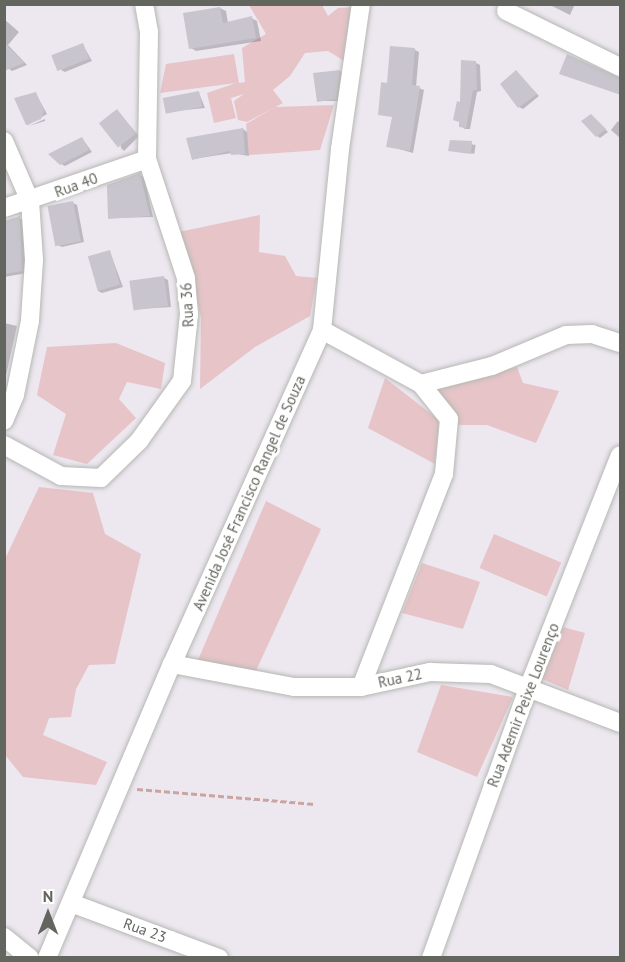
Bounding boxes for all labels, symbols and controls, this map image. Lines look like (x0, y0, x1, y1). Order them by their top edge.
street label: Rua 40 (52, 169, 100, 201)
street label: Rua 36 (177, 282, 197, 328)
street label: Avenida José Francisco Rangel de Souza (189, 373, 309, 613)
street label: Rua Ademir Peixe Lourenço (483, 620, 563, 790)
street label: Rua 22 (376, 665, 424, 691)
north arrow (18, 884, 78, 944)
text: N (43, 886, 53, 906)
street label: Rua 23 (121, 914, 169, 946)

